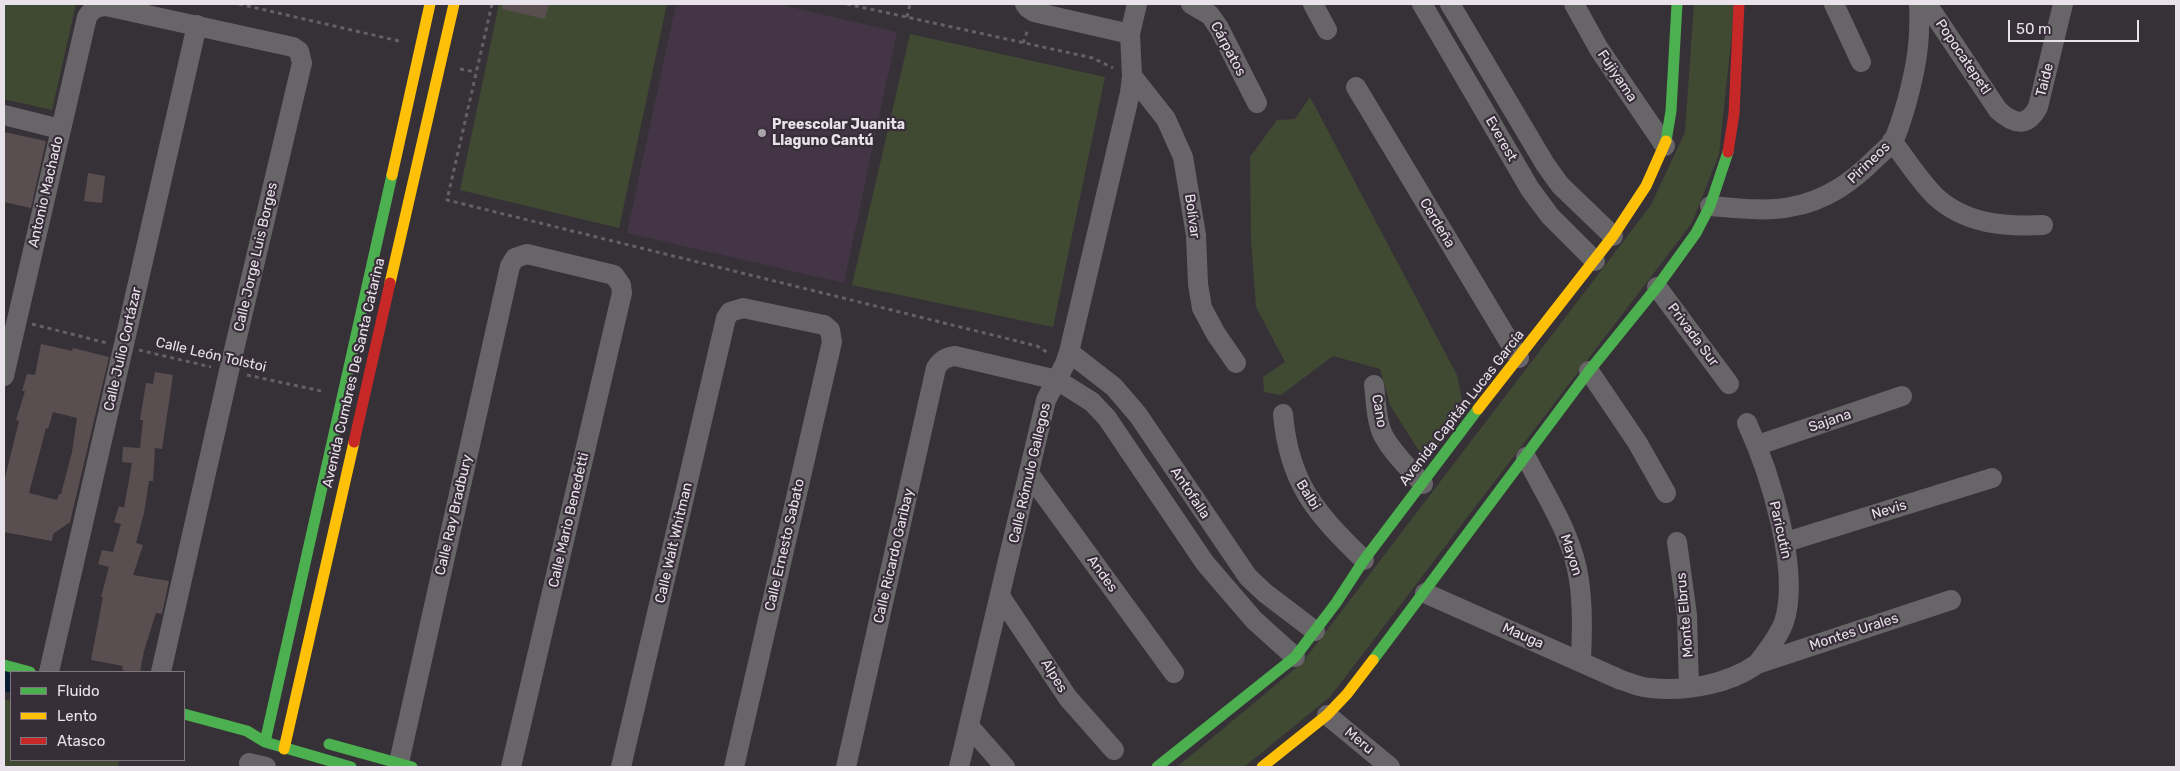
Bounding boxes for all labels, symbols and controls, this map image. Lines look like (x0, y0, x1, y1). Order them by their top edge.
scale bar (2010, 10, 2141, 42)
street label: Popocatepetl (1932, 16, 1994, 98)
street label: Cárpatos (1207, 19, 1249, 79)
text: 50 m (2016, 20, 2051, 38)
street label: Fujiyama (1594, 47, 1640, 105)
street label: Taide (2033, 61, 2057, 99)
street label: Everest (1481, 113, 1521, 165)
place label: Preescolar Juanita Llaguno Cantú (772, 117, 905, 150)
marker: Preescolar Juanita Llaguno Cantú (756, 127, 768, 139)
street label: Antonio Machado (25, 135, 67, 249)
street label: Pirineos (1844, 139, 1894, 187)
street label: Calle Jorge Luis Borges (231, 181, 281, 333)
street label: Bolívar (1181, 193, 1203, 239)
street label: Cerdeña (1416, 195, 1458, 251)
street label: Avenida Cumbres De Santa Catarina (319, 257, 389, 489)
street label: Calle Julio Cortázar (101, 285, 145, 413)
street label: Privada Sur (1664, 300, 1722, 370)
street label: Avenida Capitán Lucas García (1396, 327, 1528, 489)
street label: Calle León Tolstoi (154, 334, 268, 376)
street label: Cano (1368, 393, 1390, 429)
street label: Calle Rómulo Gallegos (1006, 401, 1054, 545)
street label: Sajana (1806, 406, 1854, 436)
street label: Calle Mario Benedetti (545, 451, 593, 589)
street label: Calle Ray Bradbury (432, 453, 476, 577)
street label: Antofalla (1167, 464, 1213, 522)
street label: Calle Ernesto Sabato (762, 477, 808, 613)
street label: Balbi (1292, 477, 1324, 513)
street label: Calle Walt Whitman (652, 481, 696, 605)
street label: Calle Ricardo Garibay (870, 487, 918, 625)
street label: Nevis (1870, 497, 1908, 523)
street label: Paricutín (1765, 499, 1795, 561)
street label: Mayon (1556, 532, 1586, 578)
street label: Andes (1083, 552, 1121, 596)
street label: Monte Elbrus (1673, 572, 1697, 658)
street label: Montes Urales (1807, 610, 1901, 654)
street label: Mauga (1500, 620, 1546, 652)
street label: Alpes (1037, 656, 1071, 696)
legend (10, 671, 185, 761)
text: Fluido (57, 682, 100, 700)
text: Lento (57, 707, 97, 725)
street label: Meru (1341, 724, 1377, 758)
text: Atasco (57, 732, 105, 750)

